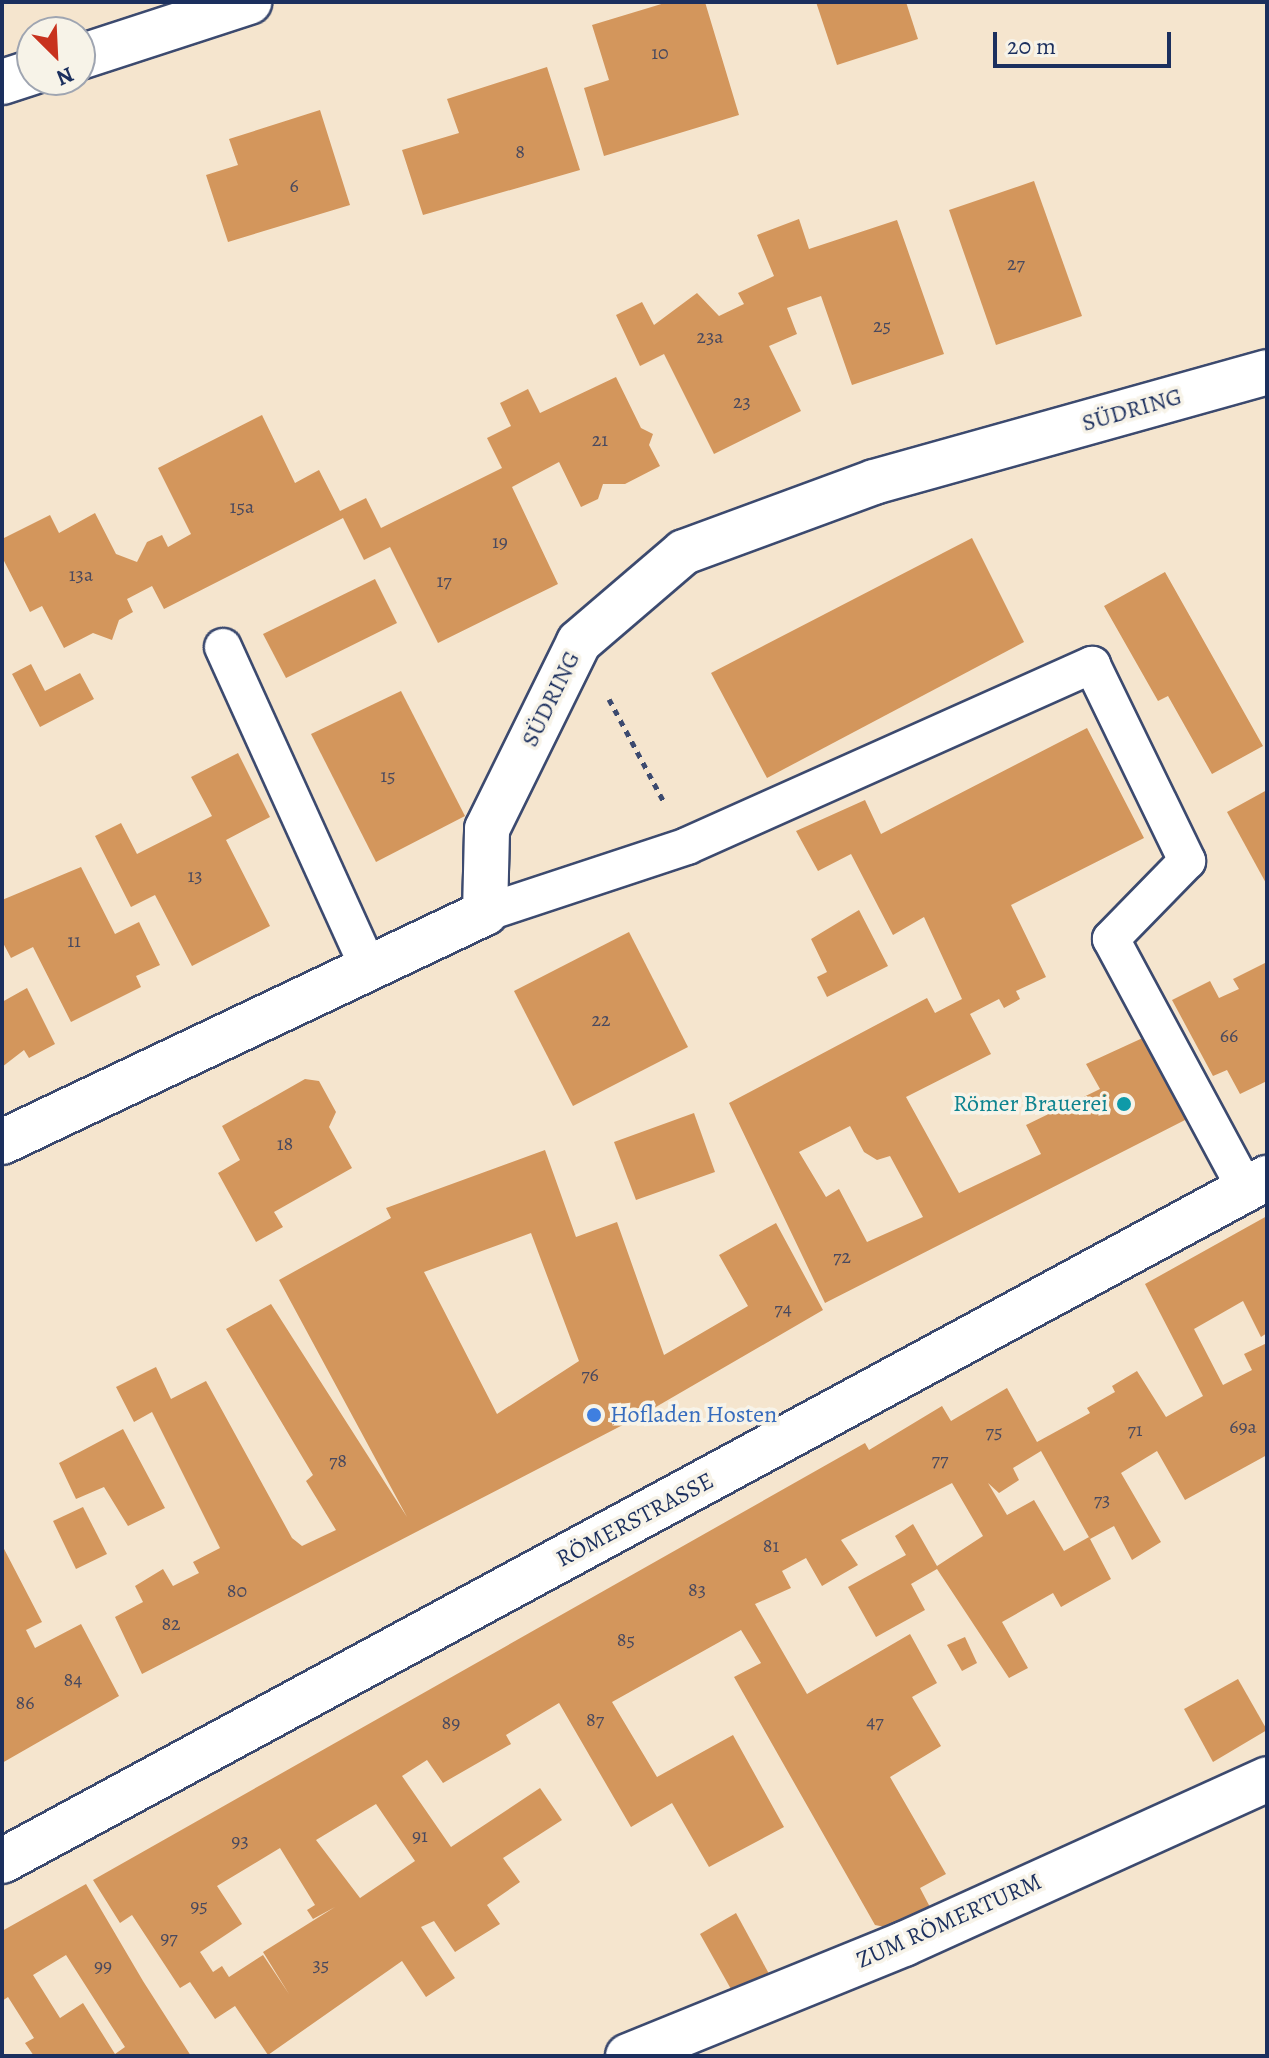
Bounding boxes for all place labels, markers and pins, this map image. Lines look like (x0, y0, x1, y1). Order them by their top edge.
place label: Römer Brauerei (953, 1090, 1108, 1118)
marker: Römer Brauerei (1115, 1095, 1133, 1113)
place label: Hofladen Hosten (610, 1401, 777, 1429)
marker: Hofladen Hosten (585, 1406, 603, 1424)

